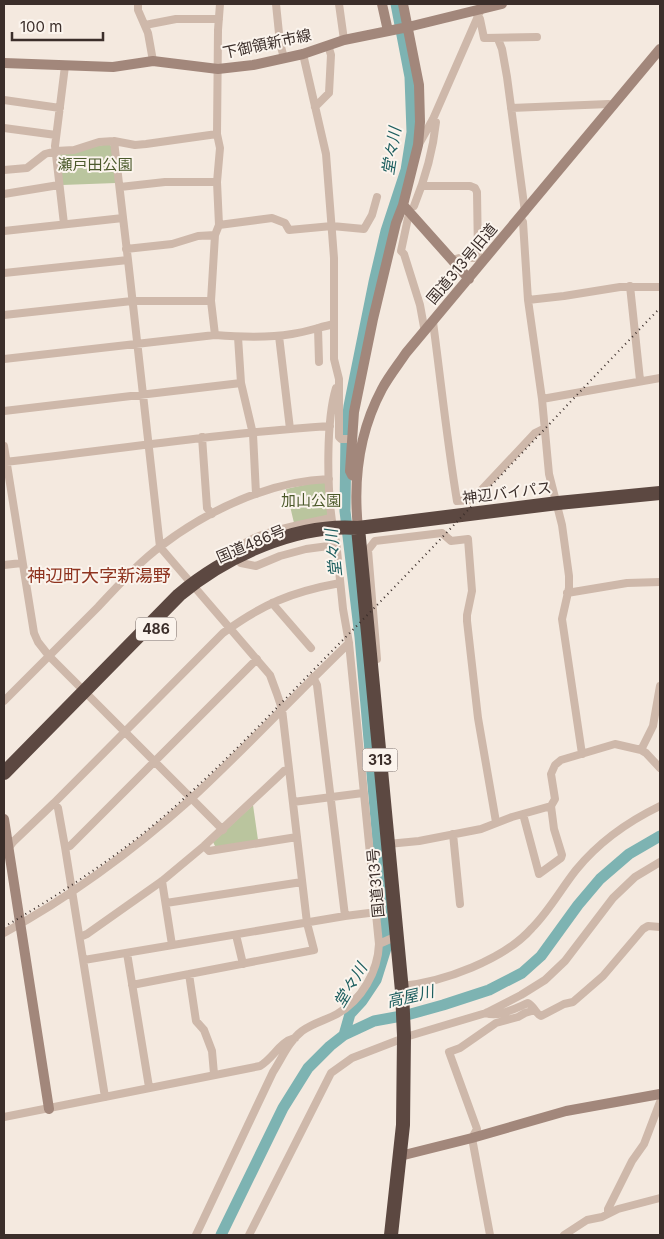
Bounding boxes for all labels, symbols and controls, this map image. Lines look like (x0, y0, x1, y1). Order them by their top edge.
scale bar (12, 10, 104, 42)
text: 100 m (20, 17, 62, 36)
street label: 下御領新市線 (221, 25, 313, 62)
water label: 堂々川 (377, 124, 405, 176)
park label: 瀬戸田公園 (57, 155, 133, 174)
street label: 国道313号旧道 (422, 219, 501, 308)
street label: 神辺バイパス (461, 478, 553, 507)
park label: 加山公園 (281, 491, 341, 510)
street label: 国道486号 (213, 520, 288, 567)
water label: 堂々川 (320, 526, 345, 578)
district label: 神辺町大字新湯野 (27, 565, 171, 586)
road number: 486 (136, 618, 176, 640)
road number: 313 (362, 748, 398, 772)
street label: 国道313号 (363, 848, 388, 919)
water label: 堂々川 (329, 958, 372, 1011)
water label: 高屋川 (384, 980, 438, 1011)

